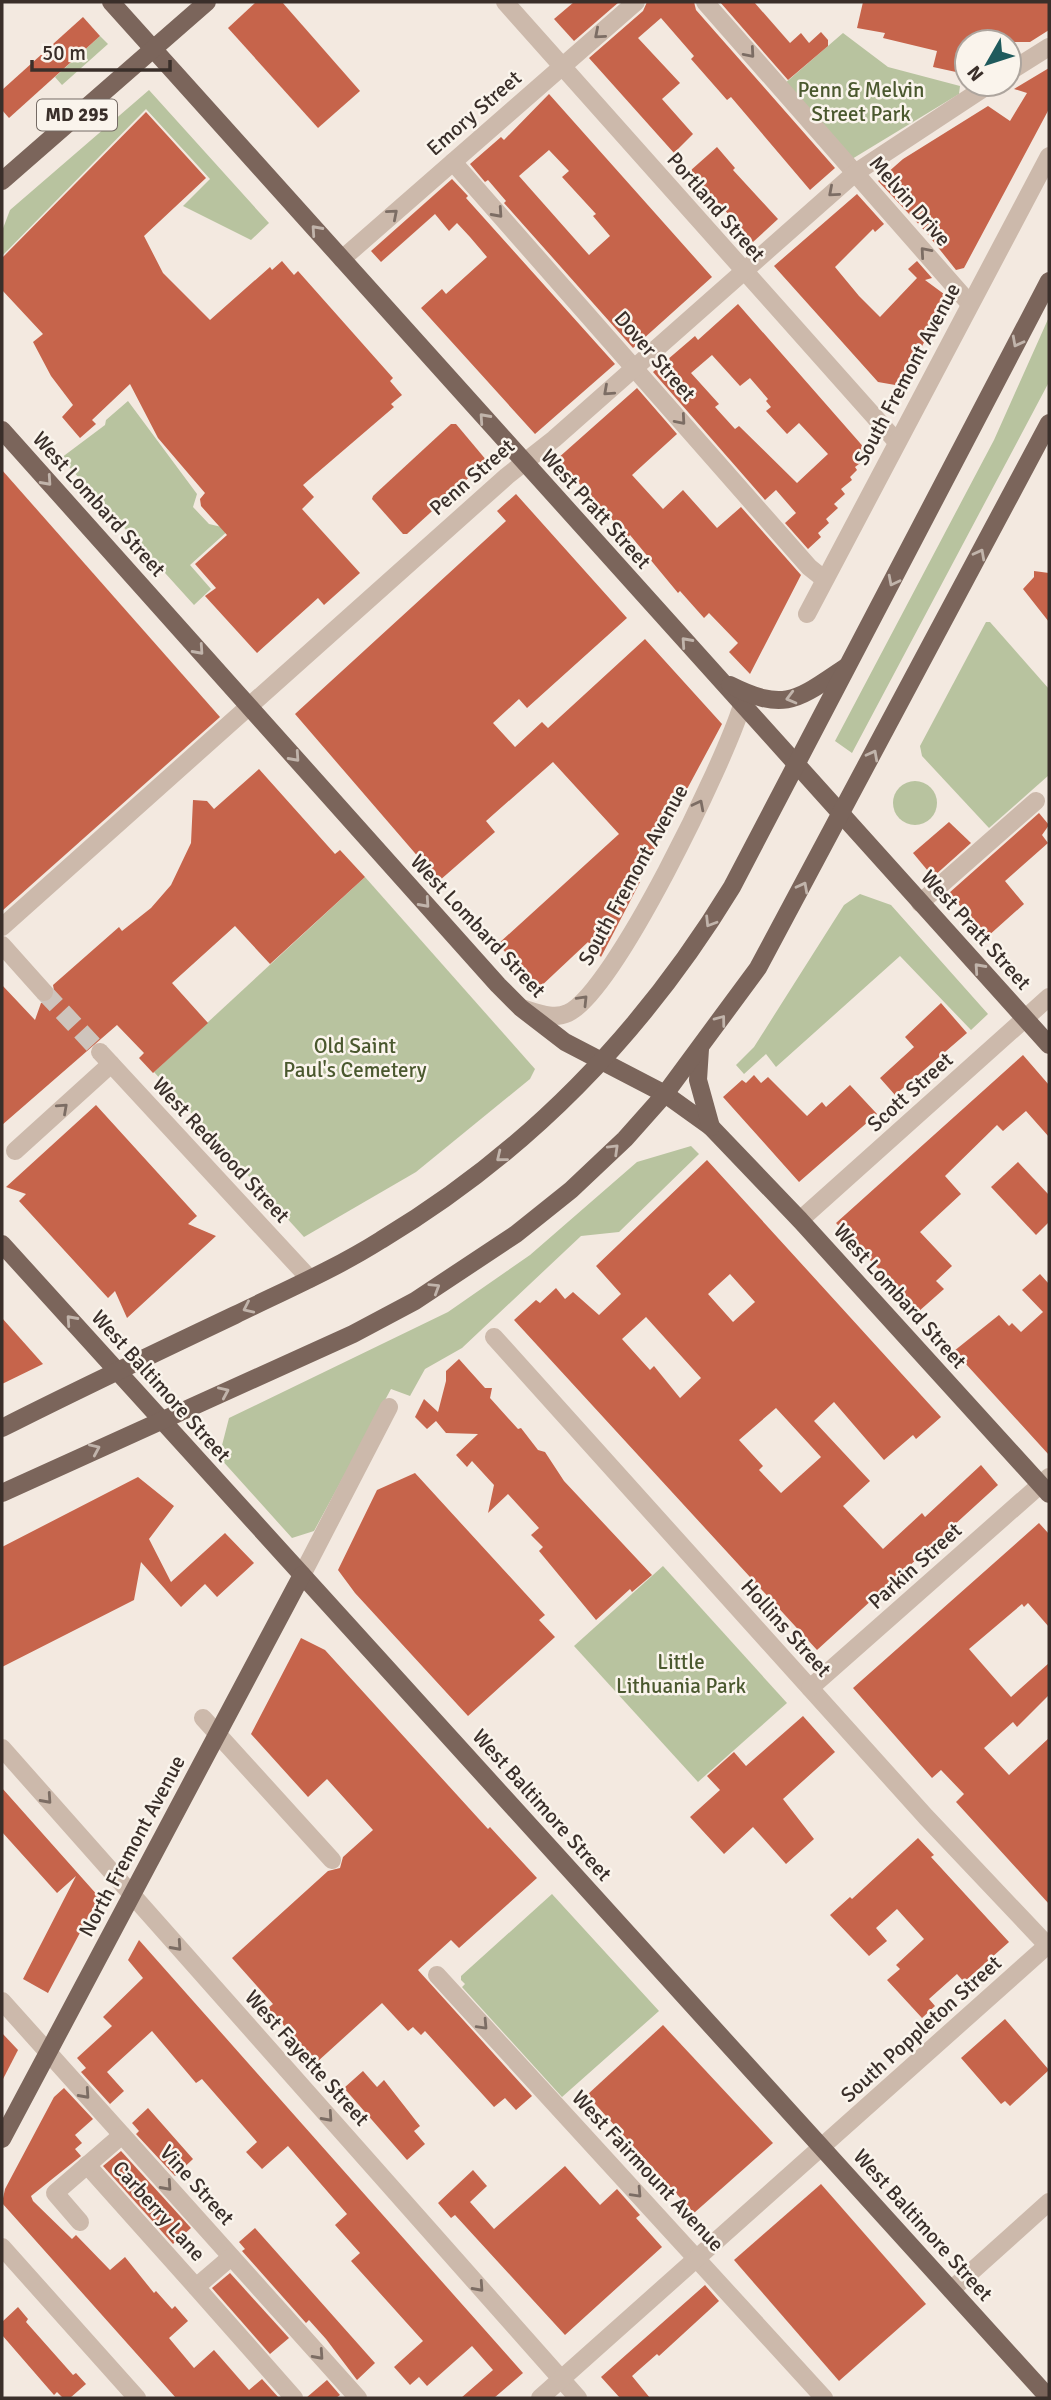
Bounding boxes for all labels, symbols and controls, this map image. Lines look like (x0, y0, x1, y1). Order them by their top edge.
one-way arrow (594, 26, 607, 38)
scale bar (32, 28, 170, 72)
north arrow (953, 28, 1023, 98)
text: 50 m (42, 40, 86, 66)
one-way arrow (742, 45, 754, 58)
text: N (962, 60, 989, 86)
street label: Emory Street (421, 65, 527, 161)
park label: Penn & Melvin Street Park (798, 77, 924, 127)
road number: MD 295 (37, 99, 117, 130)
street label: Portland Street (661, 147, 771, 267)
street label: Melvin Drive (864, 150, 956, 252)
one-way arrow (828, 184, 841, 196)
one-way arrow (490, 205, 502, 218)
one-way arrow (385, 210, 398, 222)
one-way arrow (312, 225, 324, 238)
one-way arrow (921, 248, 933, 261)
street label: South Fremont Avenue (848, 278, 966, 470)
street label: Dover Street (609, 306, 701, 406)
one-way arrow (1012, 334, 1026, 347)
one-way arrow (603, 383, 616, 395)
one-way arrow (673, 412, 685, 425)
one-way arrow (480, 413, 493, 426)
street label: West Lombard Street (27, 426, 171, 582)
street label: Penn Street (424, 433, 520, 521)
street label: West Pratt Street (535, 444, 657, 574)
one-way arrow (39, 473, 51, 486)
one-way arrow (971, 549, 985, 561)
one-way arrow (887, 574, 901, 586)
one-way arrow (681, 637, 694, 650)
one-way arrow (191, 642, 203, 655)
one-way arrow (785, 690, 797, 704)
one-way arrow (286, 749, 299, 762)
one-way arrow (865, 750, 878, 762)
street label: South Fremont Avenue (573, 780, 693, 970)
one-way arrow (690, 800, 704, 813)
street label: West Lombard Street (405, 849, 551, 1003)
street label: West Pratt Street (915, 865, 1037, 995)
one-way arrow (795, 882, 809, 895)
one-way arrow (417, 895, 430, 908)
one-way arrow (706, 914, 719, 927)
one-way arrow (975, 963, 988, 976)
one-way arrow (575, 995, 587, 1008)
one-way arrow (713, 1016, 726, 1028)
park label: Old Saint Paul's Cemetery (283, 1033, 427, 1083)
street label: Scott Street (862, 1047, 958, 1137)
street label: West Redwood Street (147, 1072, 295, 1228)
one-way arrow (55, 1104, 68, 1116)
one-way arrow (606, 1144, 619, 1157)
one-way arrow (497, 1149, 509, 1162)
street label: West Lombard Street (828, 1218, 972, 1374)
one-way arrow (428, 1284, 441, 1297)
one-way arrow (243, 1300, 255, 1314)
street label: West Baltimore Street (86, 1305, 236, 1467)
one-way arrow (67, 1315, 79, 1328)
one-way arrow (217, 1386, 229, 1400)
one-way arrow (87, 1443, 100, 1457)
street label: Parkin Street (863, 1517, 967, 1615)
street label: Hollins Street (735, 1574, 837, 1682)
park label: Little Lithuania Park (616, 1649, 746, 1699)
street label: West Baltimore Street (467, 1724, 617, 1886)
street label: North Fremont Avenue (73, 1751, 191, 1941)
one-way arrow (39, 1791, 51, 1804)
one-way arrow (169, 1938, 181, 1951)
street label: South Poppleton Street (835, 1950, 1007, 2108)
street label: West Fayette Street (239, 1985, 375, 2131)
one-way arrow (475, 2017, 488, 2030)
street label: West Fairmount Avenue (566, 2085, 730, 2257)
one-way arrow (77, 2086, 89, 2099)
one-way arrow (320, 2108, 332, 2121)
street label: Vine Street (154, 2139, 240, 2231)
street label: West Baltimore Street (848, 2144, 998, 2306)
street label: Carberry Lane (107, 2155, 211, 2267)
one-way arrow (159, 2178, 171, 2191)
one-way arrow (629, 2185, 642, 2198)
one-way arrow (471, 2279, 483, 2292)
one-way arrow (311, 2347, 324, 2360)

